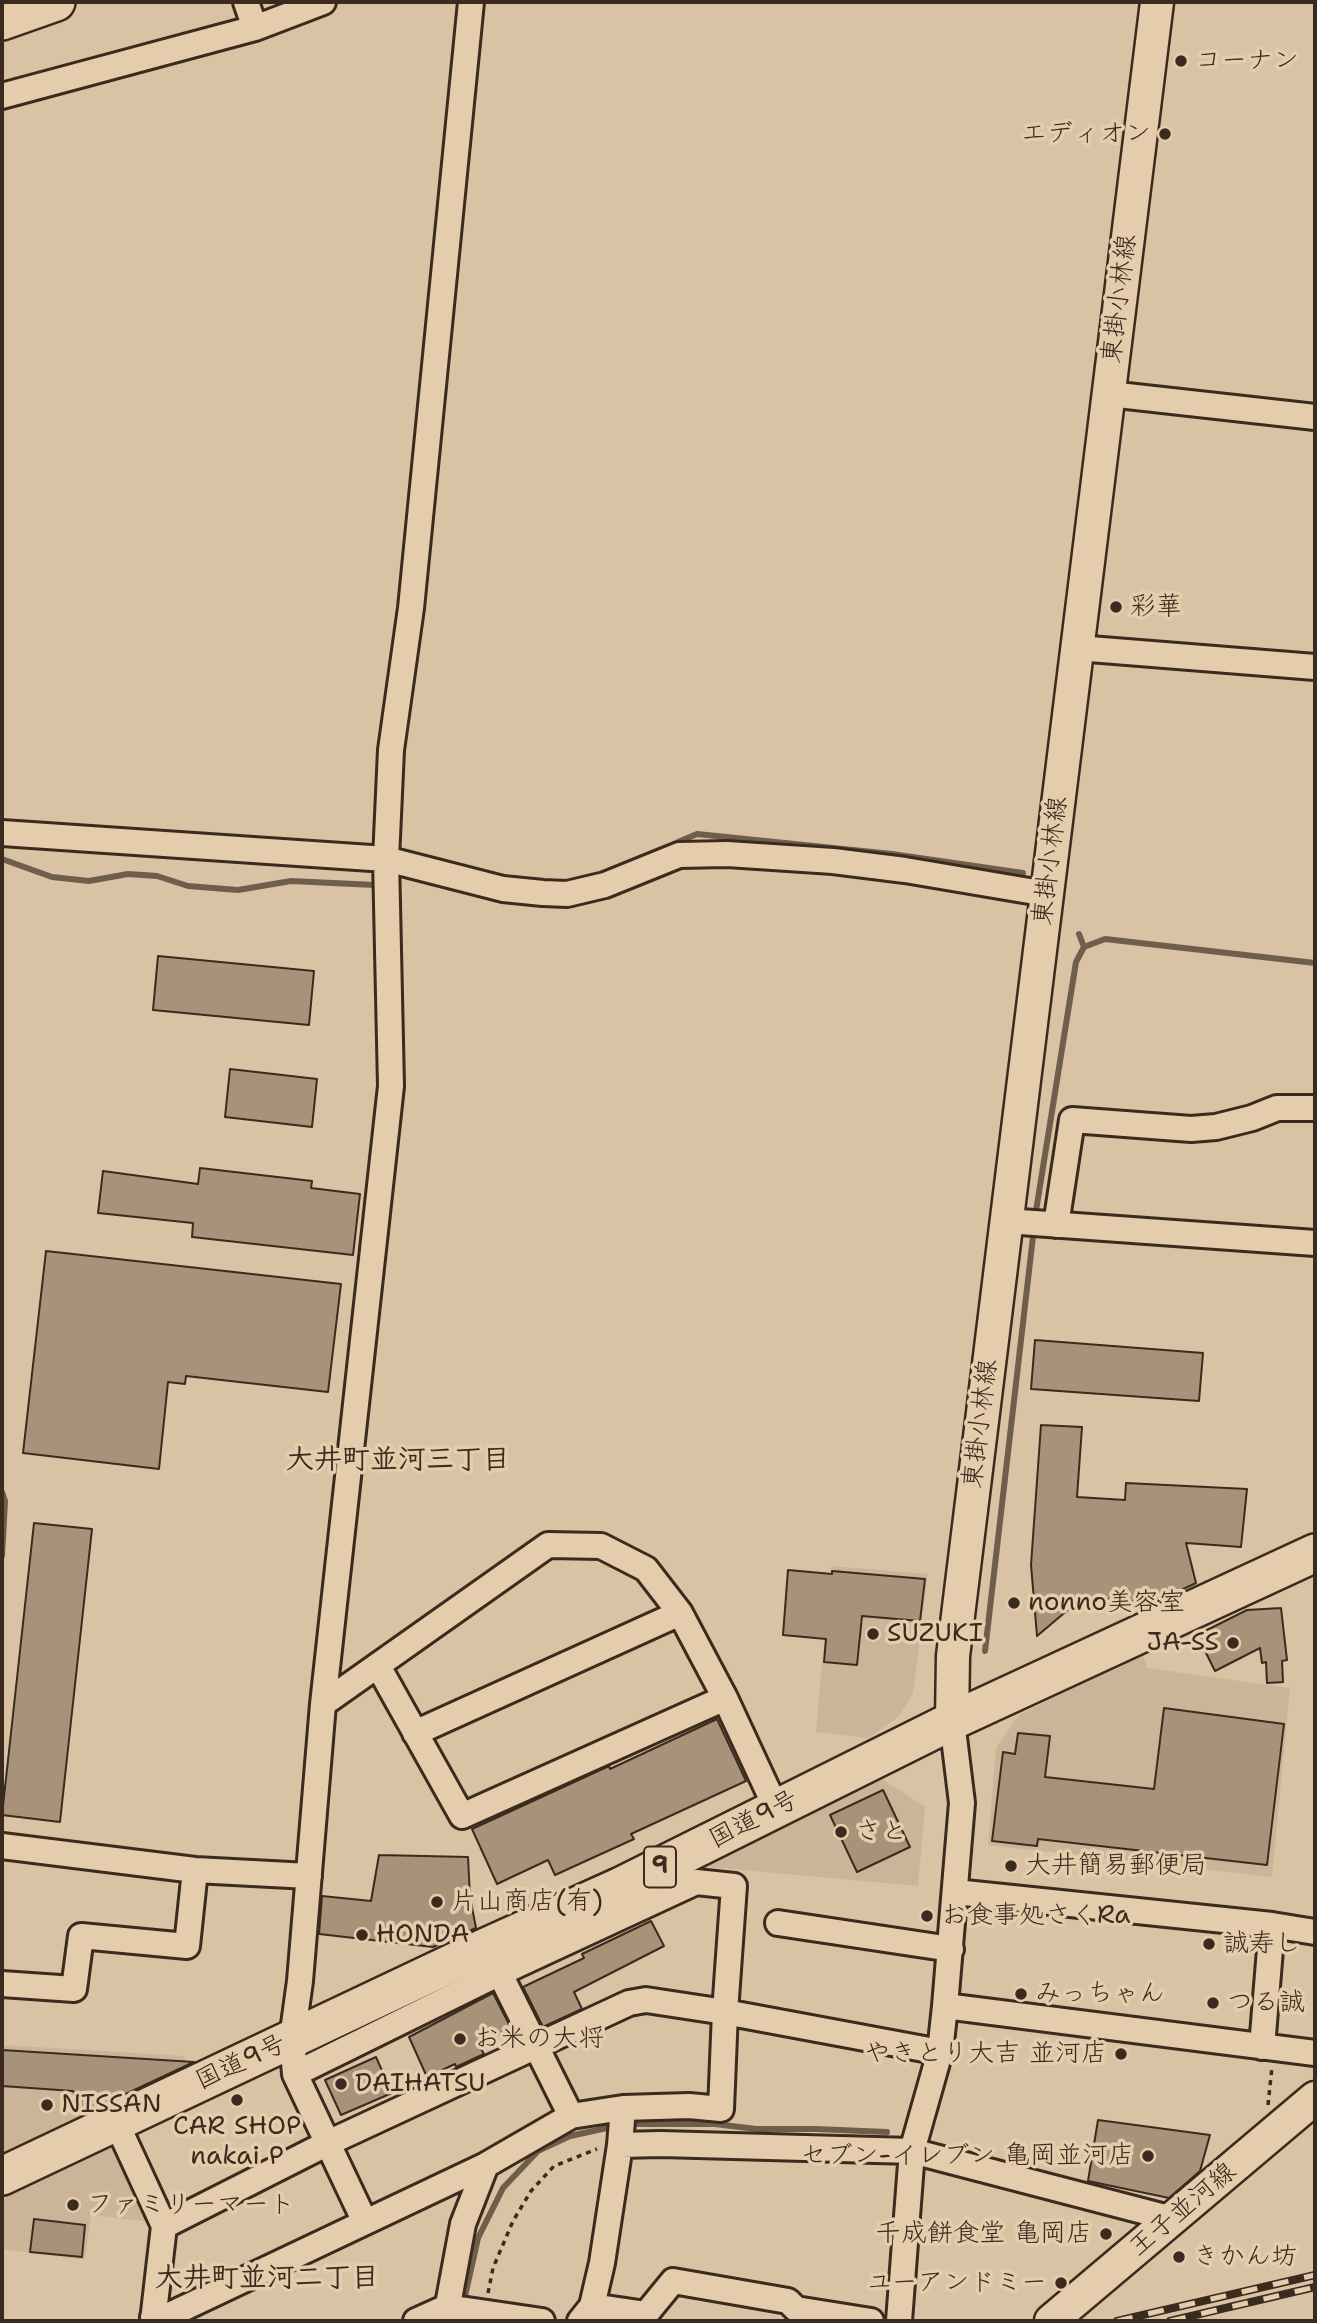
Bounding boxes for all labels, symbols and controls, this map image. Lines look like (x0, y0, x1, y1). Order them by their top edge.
place label: コーナン (1195, 45, 1299, 77)
marker: コーナン (1173, 53, 1189, 69)
place label: エディオン (1021, 118, 1151, 150)
marker: エディオン (1157, 126, 1173, 142)
street label: 東掛小林線 (1097, 233, 1143, 365)
place label: 彩華 (1130, 591, 1182, 623)
marker: 彩華 (1108, 599, 1124, 615)
street label: 東掛小林線 (1028, 795, 1074, 927)
street label: 東掛小林線 (958, 1358, 1004, 1490)
district label: 大井町並河三丁目 (286, 1444, 510, 1478)
place label: nonno美容室 (1028, 1587, 1185, 1619)
marker: nonno美容室 (1006, 1595, 1022, 1611)
place label: SUZUKI (887, 1618, 983, 1650)
marker: SUZUKI (865, 1626, 881, 1642)
place label: JA-SS (1146, 1627, 1219, 1659)
marker: JA-SS (1225, 1635, 1241, 1651)
street label: 国道9号 (704, 1784, 804, 1856)
place label: さと (855, 1816, 907, 1848)
marker: さと (833, 1824, 849, 1840)
road number: 9 (644, 1846, 676, 1888)
place label: 大井簡易郵便局 (1025, 1850, 1207, 1882)
marker: 大井簡易郵便局 (1003, 1858, 1019, 1874)
place label: 片山商店(有) (451, 1886, 603, 1918)
marker: 片山商店(有) (429, 1894, 445, 1910)
place label: お食事処さくRa (941, 1900, 1131, 1932)
marker: お食事処さくRa (919, 1908, 935, 1924)
place label: HONDA (376, 1919, 469, 1951)
marker: HONDA (354, 1927, 370, 1943)
place label: 誠寿し (1223, 1928, 1301, 1960)
marker: 誠寿し (1201, 1936, 1217, 1952)
place label: みっちゃん (1035, 1978, 1165, 2010)
marker: みっちゃん (1013, 1986, 1029, 2002)
place label: つる誠 (1227, 1987, 1305, 2019)
marker: つる誠 (1205, 1995, 1221, 2011)
place label: お米の大将 (474, 2023, 604, 2055)
street label: 国道9号 (191, 2029, 291, 2097)
marker: お米の大将 (452, 2031, 468, 2047)
place label: やきとり大吉 並河店 (864, 2038, 1107, 2070)
marker: やきとり大吉 並河店 (1113, 2046, 1129, 2062)
place label: DAIHATSU (355, 2068, 485, 2100)
marker: DAIHATSU (333, 2076, 349, 2092)
place label: NISSAN (61, 2089, 161, 2121)
marker: CAR SHOP nakai P (229, 2092, 245, 2108)
marker: NISSAN (39, 2097, 55, 2113)
place label: CAR SHOP nakai P (173, 2111, 301, 2172)
place label: セブン-イレブン 亀岡並河店 (801, 2140, 1134, 2172)
marker: セブン-イレブン 亀岡並河店 (1140, 2148, 1156, 2164)
street label: 王子並河線 (1123, 2156, 1243, 2264)
place label: ファミリーマート (87, 2189, 295, 2221)
marker: ファミリーマート (65, 2197, 81, 2213)
place label: 千成餅食堂 亀岡店 (875, 2218, 1092, 2250)
marker: 千成餅食堂 亀岡店 (1098, 2226, 1114, 2242)
place label: きかん坊 (1193, 2241, 1297, 2273)
marker: きかん坊 (1171, 2249, 1187, 2265)
district label: 大井町並河二丁目 (155, 2262, 379, 2296)
place label: ユーアンドミー (867, 2267, 1047, 2299)
marker: ユーアンドミー (1053, 2275, 1069, 2291)

